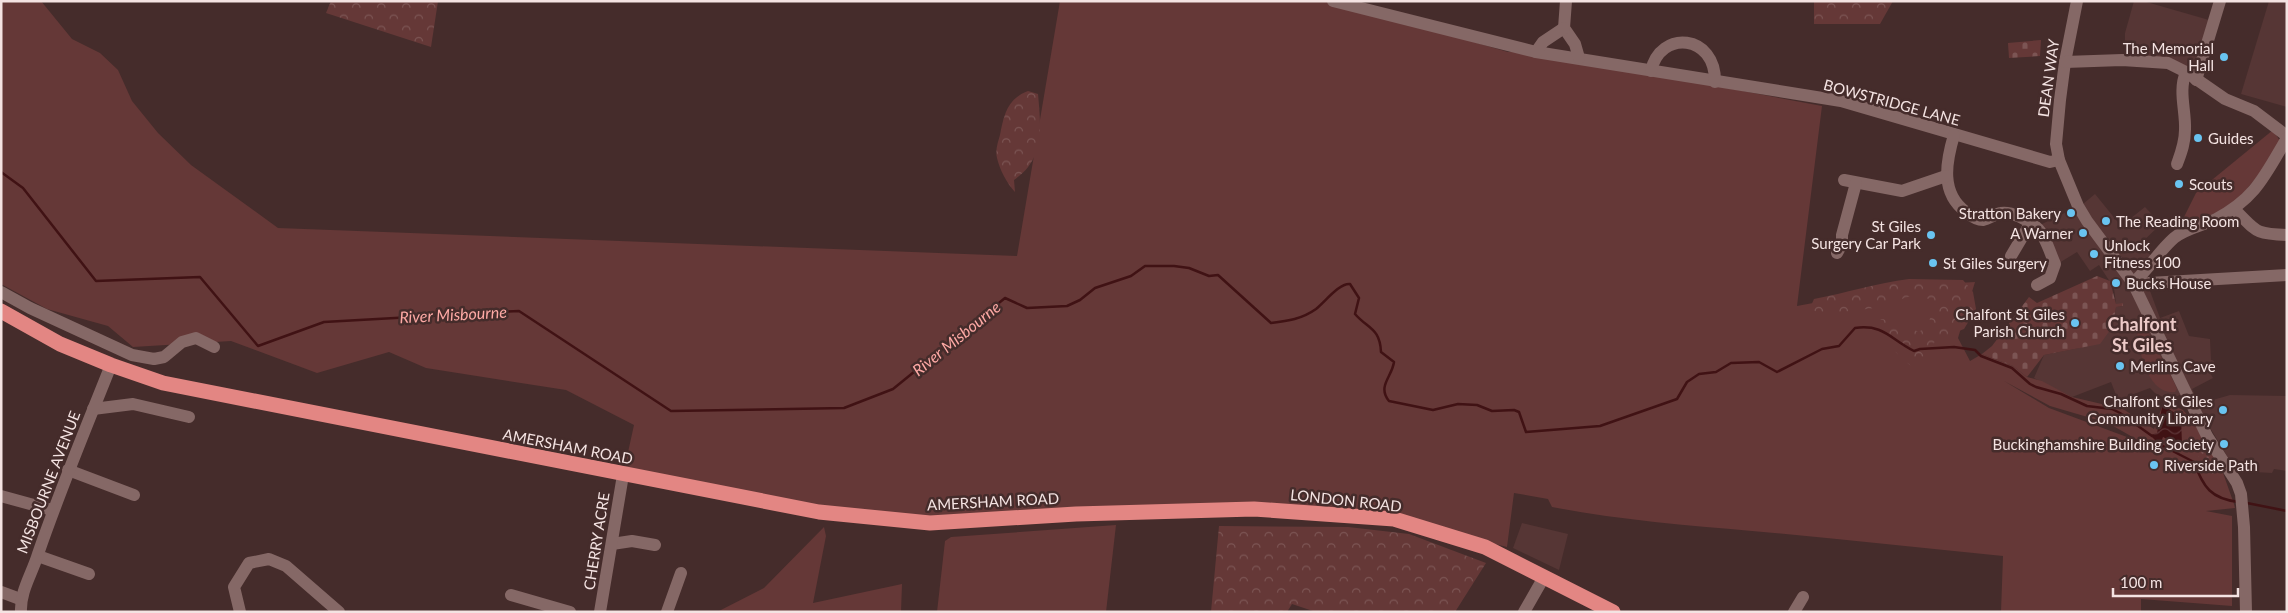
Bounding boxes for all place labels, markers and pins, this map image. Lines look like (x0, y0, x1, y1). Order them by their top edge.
place label: The Memorial Hall (2123, 39, 2214, 74)
marker: The Memorial Hall (2218, 51, 2230, 63)
place label: Guides (2208, 129, 2254, 147)
marker: Guides (2192, 132, 2204, 144)
place label: Scouts (2189, 175, 2233, 193)
marker: Scouts (2173, 178, 2185, 190)
place label: Stratton Bakery (1959, 204, 2061, 222)
marker: Stratton Bakery (2065, 207, 2077, 219)
place label: The Reading Room (2116, 212, 2239, 230)
marker: The Reading Room (2100, 215, 2112, 227)
place label: St Giles Surgery Car Park (1811, 217, 1921, 252)
place label: A Warner (2010, 224, 2074, 242)
marker: A Warner (2077, 227, 2089, 239)
marker: St Giles Surgery Car Park (1925, 229, 1937, 241)
place label: Unlock Fitness 100 (2104, 236, 2181, 271)
marker: Unlock Fitness 100 (2088, 248, 2100, 260)
place label: St Giles Surgery (1943, 254, 2047, 272)
marker: St Giles Surgery (1927, 257, 1939, 269)
place label: Bucks House (2126, 274, 2212, 292)
marker: Bucks House (2110, 277, 2122, 289)
place label: Chalfont St Giles Parish Church (1955, 305, 2065, 340)
marker: Chalfont St Giles Parish Church (2069, 317, 2081, 329)
place label: Merlins Cave (2130, 357, 2216, 375)
marker: Merlins Cave (2114, 360, 2126, 372)
place label: Chalfont St Giles Community Library (2087, 392, 2213, 427)
marker: Chalfont St Giles Community Library (2217, 404, 2229, 416)
place label: Buckinghamshire Building Society (1993, 435, 2214, 453)
marker: Buckinghamshire Building Society (2218, 438, 2230, 450)
place label: Riverside Path (2164, 456, 2258, 474)
marker: Riverside Path (2148, 459, 2160, 471)

